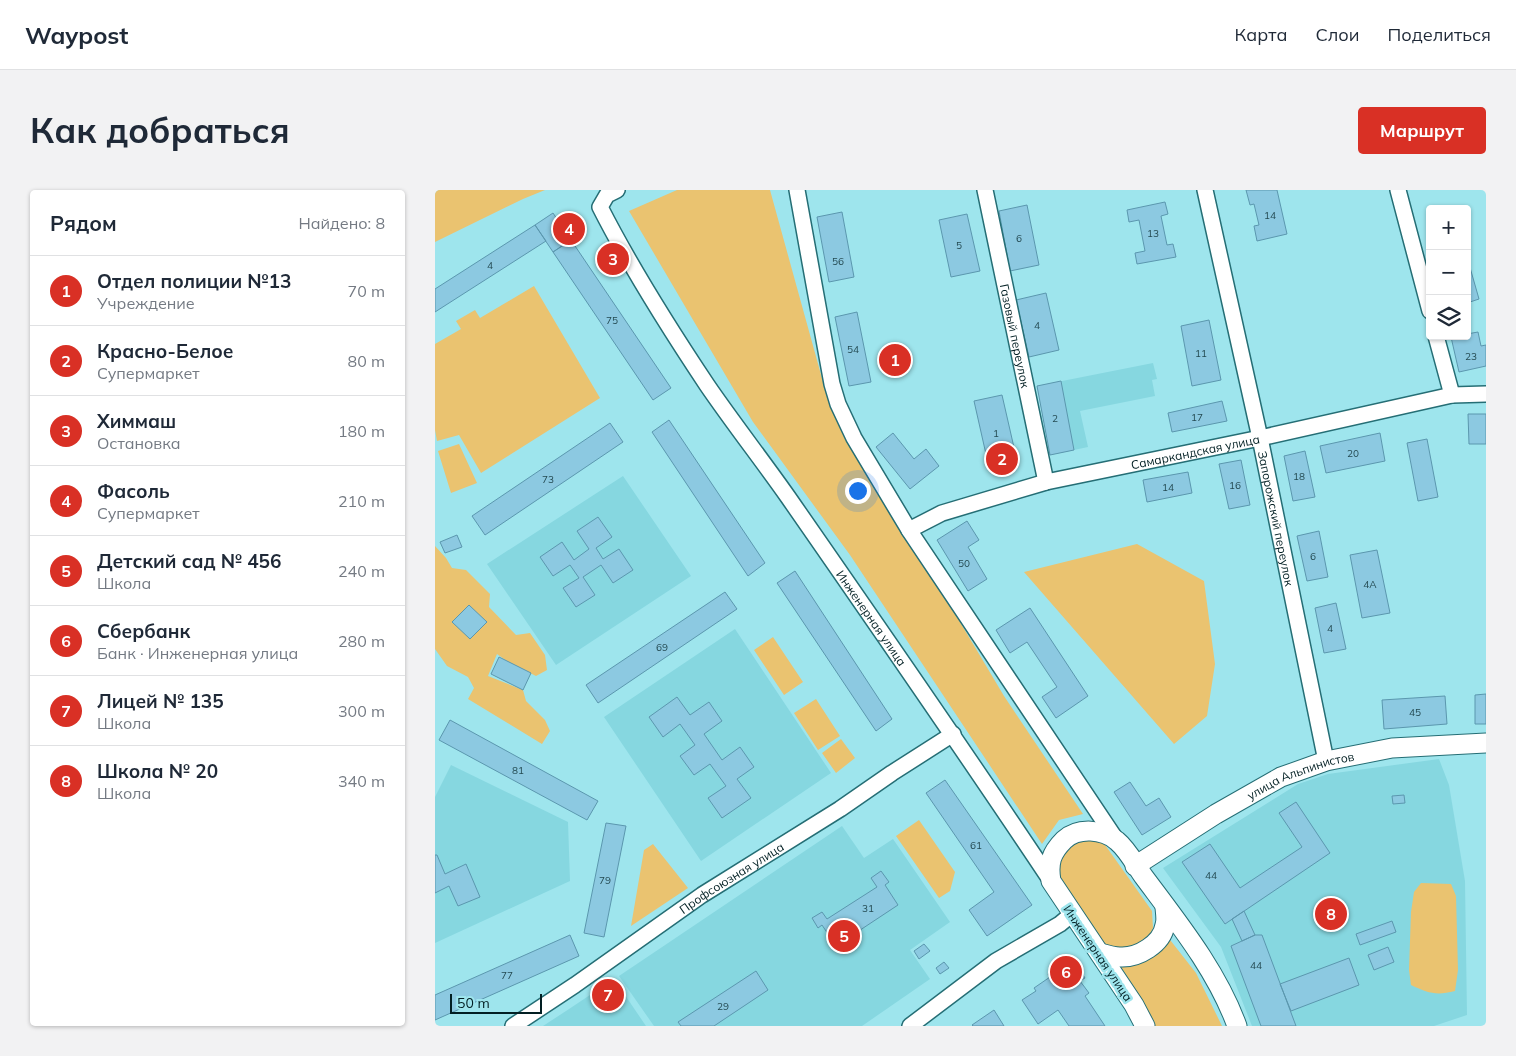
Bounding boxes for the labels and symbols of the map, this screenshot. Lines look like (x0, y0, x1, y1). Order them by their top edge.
house number: 14 (1264, 209, 1276, 222)
pin: 4 (553, 210, 585, 248)
house number: 13 (1147, 227, 1159, 240)
house number: 6 (1016, 232, 1022, 245)
house number: 5 (956, 239, 962, 252)
pin: 3 (597, 240, 629, 278)
house number: 56 (832, 255, 844, 268)
house number: 4 (487, 259, 493, 272)
street label: Газовый переулок (997, 283, 1034, 390)
house number: 75 (606, 314, 618, 327)
house number: 4 (1034, 319, 1040, 332)
pin: 1 (879, 341, 911, 379)
house number: 54 (847, 343, 859, 356)
house number: 11 (1195, 347, 1207, 360)
house number: 23 (1465, 350, 1477, 363)
house number: 17 (1191, 411, 1203, 424)
house number: 2 (1052, 412, 1058, 425)
house number: 1 (993, 427, 999, 440)
street label: Самаркандская улица (1130, 431, 1261, 472)
pin: 2 (986, 440, 1018, 478)
house number: 20 (1347, 447, 1359, 460)
street label: Запорожский переулок (1255, 449, 1298, 588)
house number: 18 (1293, 470, 1305, 483)
house number: 73 (542, 473, 554, 486)
your location (845, 478, 871, 504)
house number: 16 (1229, 479, 1241, 492)
house number: 14 (1162, 481, 1174, 494)
house number: 6 (1310, 550, 1316, 563)
house number: 50 (958, 557, 970, 570)
street label: Инженерная улица (834, 567, 910, 668)
house number: 4А (1363, 578, 1377, 591)
house number: 4 (1327, 622, 1333, 635)
house number: 69 (656, 641, 668, 654)
house number: 45 (1409, 706, 1421, 719)
street label: улица Альпинистов (1244, 748, 1356, 802)
house number: 81 (512, 764, 524, 777)
street label: Профсоюзная улица (676, 839, 786, 916)
house number: 61 (970, 839, 982, 852)
house number: 44 (1205, 869, 1217, 882)
house number: 79 (599, 874, 611, 887)
pin: 8 (1315, 895, 1347, 933)
house number: 31 (862, 902, 874, 915)
street label: Инженерная улица (1060, 902, 1136, 1004)
pin: 5 (828, 917, 860, 955)
pin: 6 (1050, 953, 1082, 991)
house number: 44 (1250, 959, 1262, 972)
house number: 77 (501, 969, 513, 982)
pin: 7 (592, 976, 624, 1014)
scale bar (450, 991, 543, 1014)
house number: 29 (717, 1000, 729, 1013)

